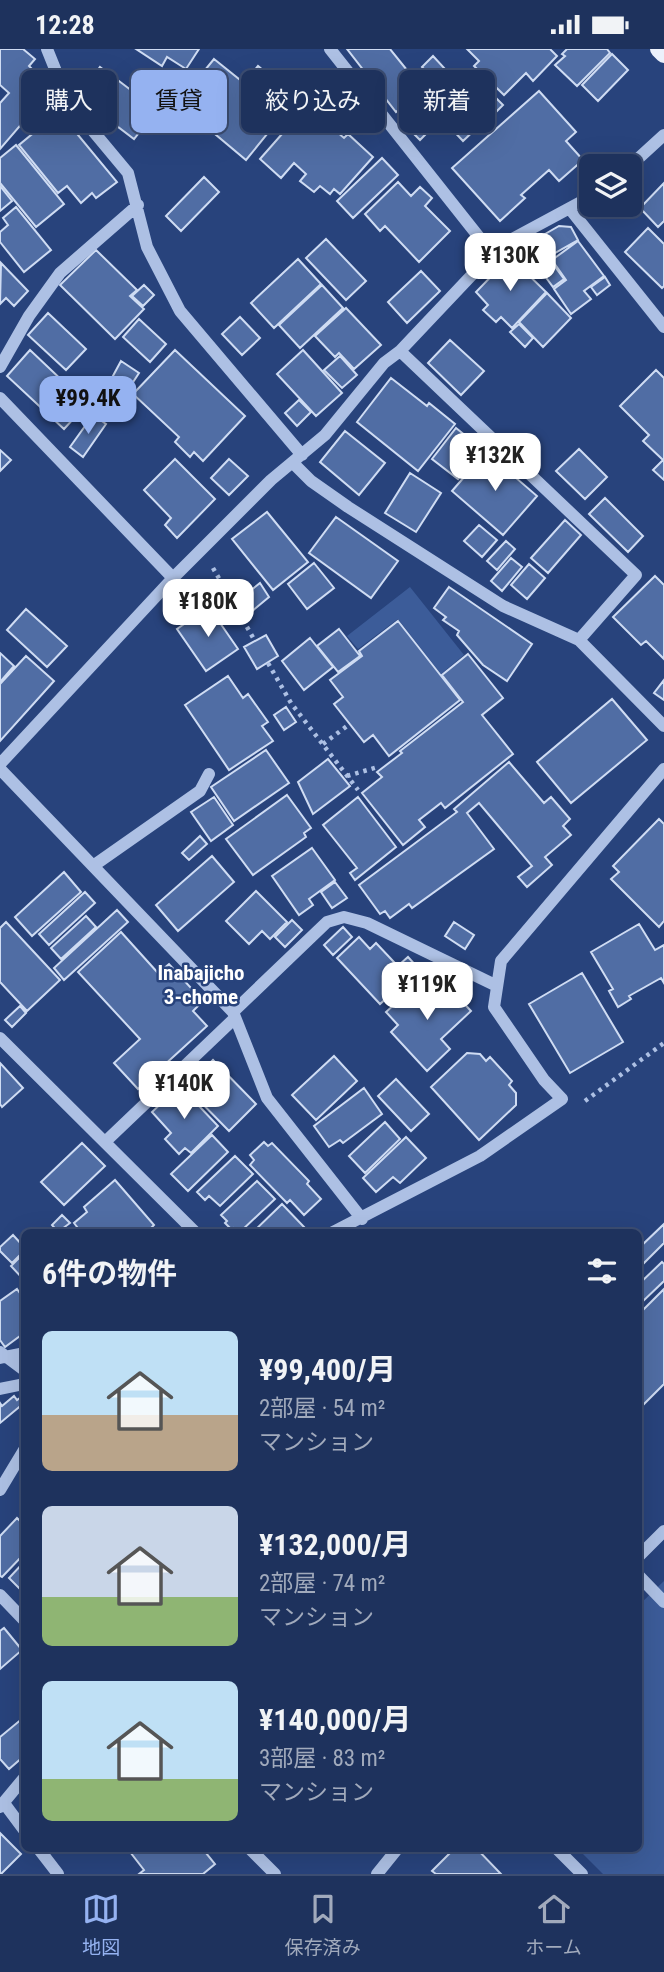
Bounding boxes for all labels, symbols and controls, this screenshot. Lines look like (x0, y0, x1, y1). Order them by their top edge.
text: 12:28 (35, 10, 95, 40)
chip: 購入 (21, 70, 117, 133)
chip: 賃貸 (131, 70, 227, 133)
chip: 絞り込み (241, 70, 385, 133)
chip: 新着 (399, 70, 495, 133)
map controls (579, 154, 642, 217)
button: layers (579, 154, 642, 217)
pin: ¥130K (461, 233, 559, 293)
text: ¥130K (481, 242, 539, 269)
pin: ¥99.4K (31, 377, 145, 436)
text: ¥99.4K (55, 385, 121, 412)
pin: ¥132K (446, 433, 544, 493)
text: ¥132K (466, 442, 524, 469)
pin: ¥180K (159, 579, 257, 639)
text: ¥180K (179, 588, 237, 615)
district label: Inabajicho 3-chome (157, 961, 245, 1009)
pin: ¥119K (378, 963, 476, 1022)
text: ¥119K (398, 971, 456, 998)
pin: ¥140K (135, 1061, 233, 1121)
text: ¥140K (155, 1070, 213, 1097)
icon: filters (583, 1252, 621, 1290)
text: 6件の物件 (42, 1256, 177, 1291)
text: ¥99,400/月 (259, 1352, 396, 1387)
icon: home (98, 1359, 182, 1443)
text: 2部屋 · 54 m² (259, 1395, 385, 1422)
text: マンション (259, 1429, 374, 1456)
text: ¥132,000/月 (259, 1527, 412, 1562)
icon: home (98, 1534, 182, 1618)
text: 2部屋 · 74 m² (259, 1570, 385, 1597)
text: マンション (259, 1604, 374, 1631)
text: ¥140,000/月 (259, 1702, 412, 1737)
icon: home (98, 1709, 182, 1793)
text: 3部屋 · 83 m² (259, 1745, 385, 1772)
text: マンション (259, 1779, 374, 1806)
tab: 地図 (82, 1890, 120, 1959)
tab: 保存済み (285, 1890, 361, 1959)
tab: ホーム (525, 1890, 582, 1959)

